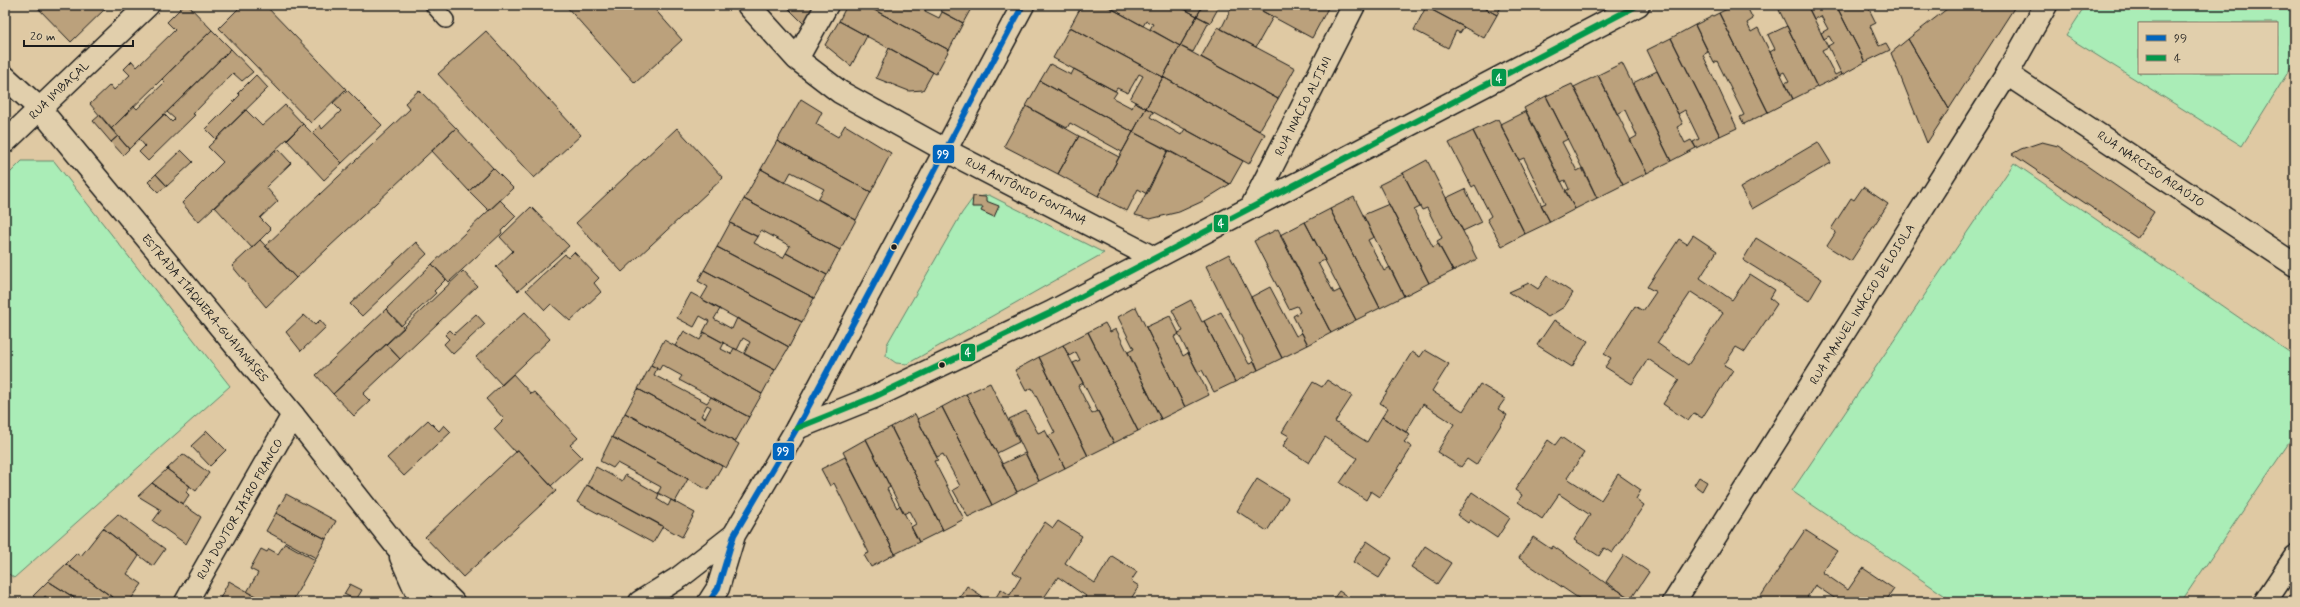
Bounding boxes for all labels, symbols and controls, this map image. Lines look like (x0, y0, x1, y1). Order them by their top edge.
scale bar (24, 22, 133, 48)
legend (2138, 22, 2278, 74)
text: 20 m (30, 29, 56, 45)
text: 99 (2174, 31, 2187, 47)
text: 4 (2174, 51, 2181, 67)
street label: RUA INACIO ALTINI (1272, 54, 1336, 159)
street label: RUA IMBAÇAL (26, 57, 94, 124)
line badge: 4 (1491, 68, 1507, 87)
text: 4 (1496, 72, 1503, 86)
street label: RUA NARCISO ARAÚJO (2094, 128, 2207, 212)
line badge: 99 (932, 144, 955, 164)
text: 99 (937, 148, 949, 162)
street label: RUA ANTÔNIO FONTANA (962, 154, 1089, 229)
line badge: 4 (1213, 214, 1229, 233)
text: 4 (1218, 217, 1225, 231)
street label: RUA MANUEL INÁCIO DE LOIOLA (1807, 221, 1919, 388)
street label: ESTRADA ITAQUERA-GUAIANASES (137, 231, 271, 386)
unlabelled marker (889, 242, 899, 252)
line badge: 4 (960, 343, 976, 362)
text: 4 (965, 346, 972, 360)
unlabelled marker (937, 360, 947, 370)
street label: RUA DOUTOR JAIRO FRANCO (194, 436, 288, 583)
line badge: 99 (772, 442, 795, 461)
text: 99 (777, 445, 789, 459)

